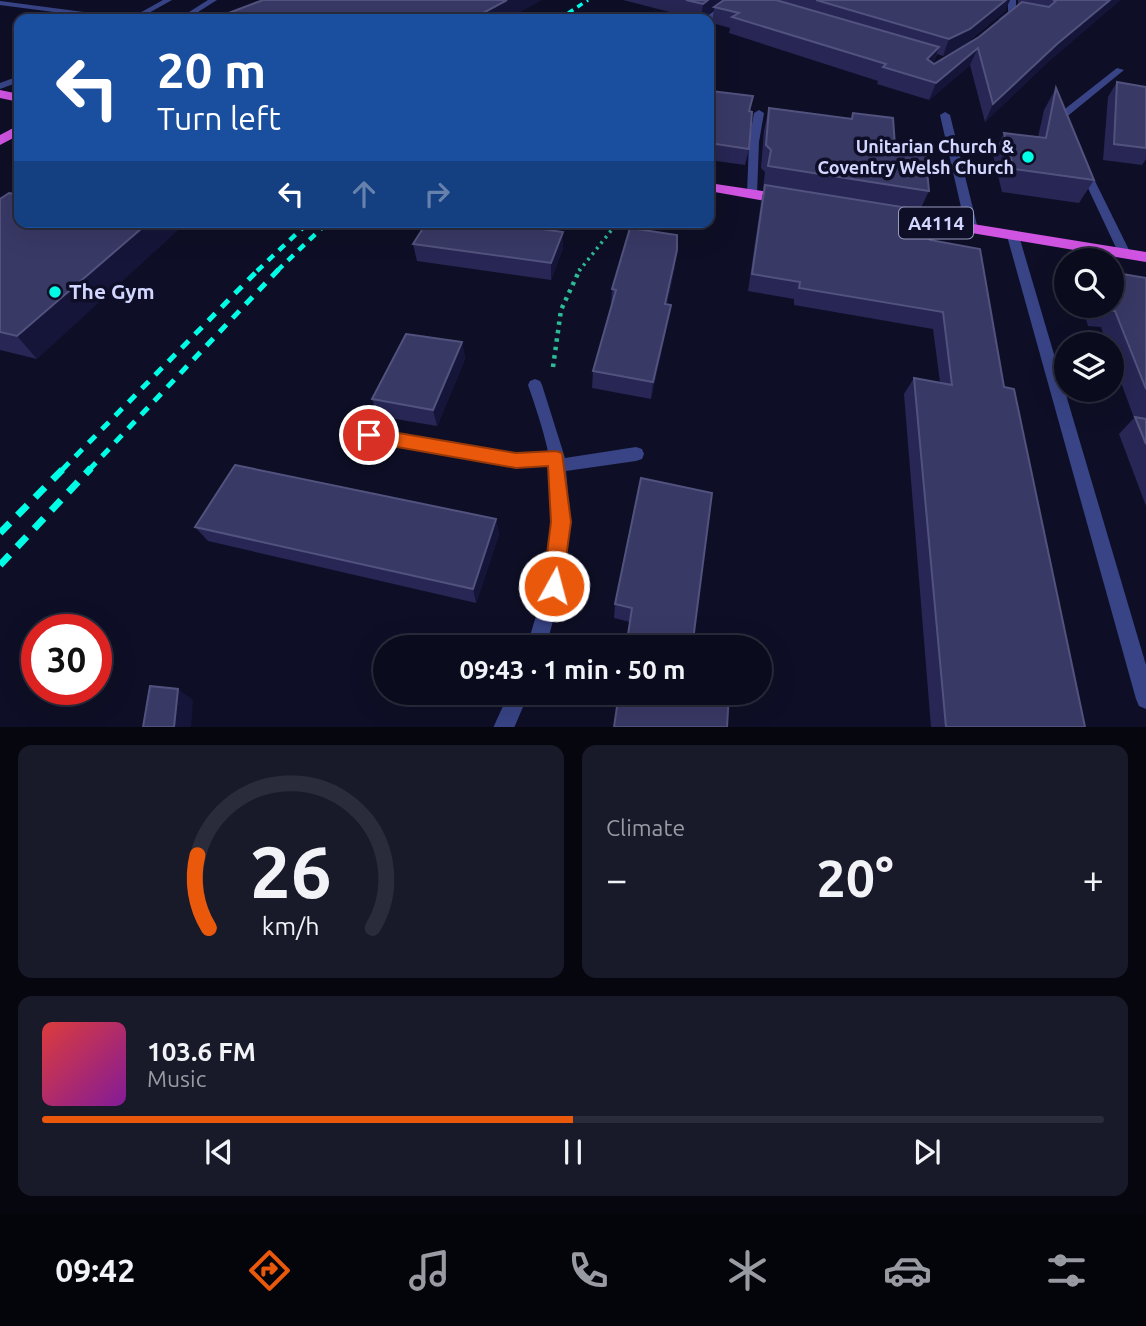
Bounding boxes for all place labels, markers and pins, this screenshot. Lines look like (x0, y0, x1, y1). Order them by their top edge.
place label: Unitarian Church & Coventry Welsh Church (817, 136, 1015, 177)
marker: Unitarian Church & Coventry Welsh Church (1020, 149, 1036, 165)
place label: The Gym (69, 279, 155, 303)
marker: The Gym (47, 284, 63, 300)
pin (339, 405, 399, 465)

